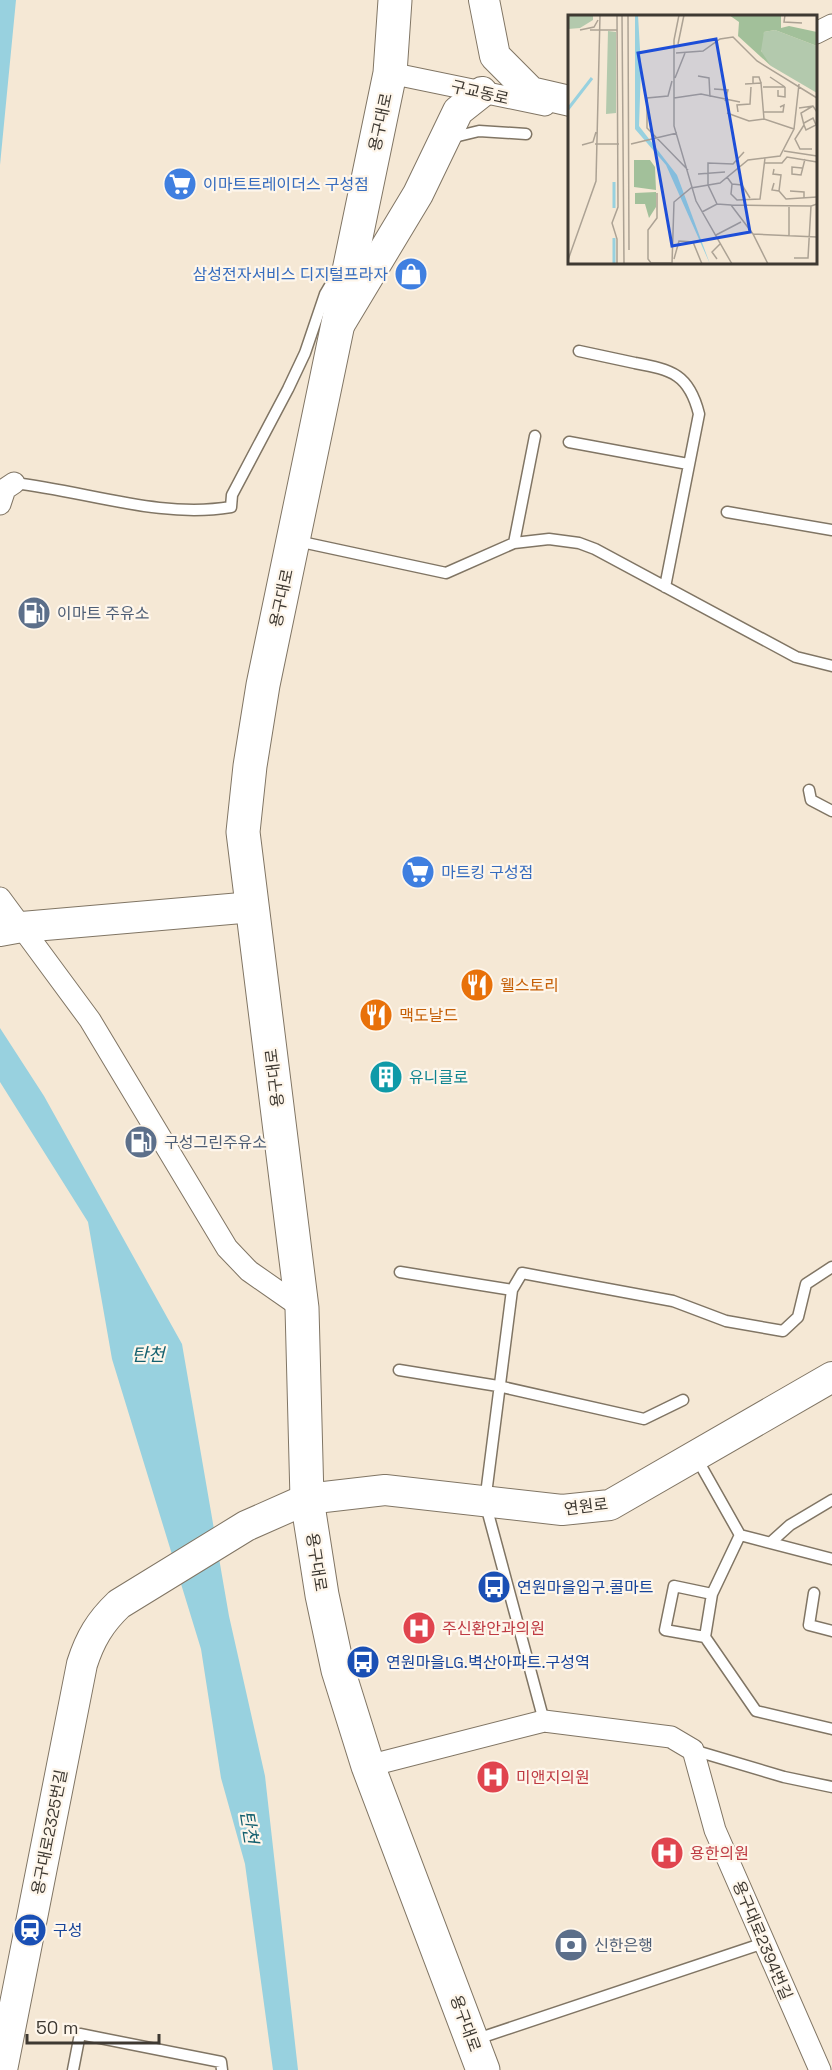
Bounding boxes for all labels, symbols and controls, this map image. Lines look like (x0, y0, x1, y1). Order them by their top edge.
inset map (568, 15, 817, 264)
street label: 구교동로 (449, 76, 511, 109)
street label: 용구대로 (364, 91, 397, 153)
supermarket icon: 이마트트레이더스 구성점 (162, 166, 198, 202)
place label: 이마트트레이더스 구성점 (203, 174, 369, 195)
shop icon: 삼성전자서비스 디지털프라자 (393, 256, 429, 292)
place label: 삼성전자서비스 디지털프라자 (193, 264, 388, 285)
street label: 용구대로 (265, 567, 298, 629)
fuel station icon: 이마트 주유소 (16, 595, 52, 631)
place label: 이마트 주유소 (57, 603, 149, 624)
supermarket icon: 마트킹 구성점 (400, 854, 436, 890)
place label: 마트킹 구성점 (441, 862, 533, 883)
restaurant icon: 웰스토리 (459, 967, 495, 1003)
place label: 웰스토리 (500, 975, 559, 996)
restaurant icon: 맥도날드 (358, 997, 394, 1033)
place label: 맥도날드 (399, 1005, 458, 1026)
street label: 용구대로 (260, 1047, 289, 1108)
building icon: 유니클로 (368, 1059, 404, 1095)
place label: 유니클로 (409, 1067, 468, 1088)
fuel station icon: 구성그린주유소 (123, 1124, 159, 1160)
place label: 구성그린주유소 (164, 1132, 267, 1153)
water label: 탄천 (131, 1343, 167, 1366)
street label: 연원로 (563, 1493, 610, 1520)
street label: 용구대로 (302, 1531, 332, 1593)
bus stop icon: 연원마을입구.콜마트 (476, 1569, 512, 1605)
place label: 연원마을입구.콜마트 (517, 1577, 654, 1598)
hospital icon: 주신환안과의원 (401, 1610, 437, 1646)
place label: 주신환안과의원 (442, 1618, 545, 1639)
bus stop icon: 연원마을LG.벽산아파트.구성역 (345, 1644, 381, 1680)
place label: 연원마을LG.벽산아파트.구성역 (386, 1652, 590, 1673)
hospital icon: 미앤지의원 (475, 1759, 511, 1795)
place label: 미앤지의원 (516, 1767, 590, 1788)
street label: 용구대로2325번길 (27, 1768, 72, 1896)
water label: 탄천 (236, 1809, 264, 1847)
hospital icon: 용한의원 (649, 1835, 685, 1871)
place label: 용한의원 (690, 1843, 749, 1864)
street label: 용구대로2394번길 (728, 1877, 797, 2003)
station icon: 구성 (12, 1912, 48, 1948)
place label: 구성 (53, 1920, 82, 1941)
bank icon: 신한은행 (553, 1927, 589, 1963)
place label: 신한은행 (594, 1935, 653, 1956)
street label: 용구대로 (446, 1992, 486, 2055)
scale bar (27, 2007, 159, 2045)
text: 50 m (36, 2016, 78, 2039)

